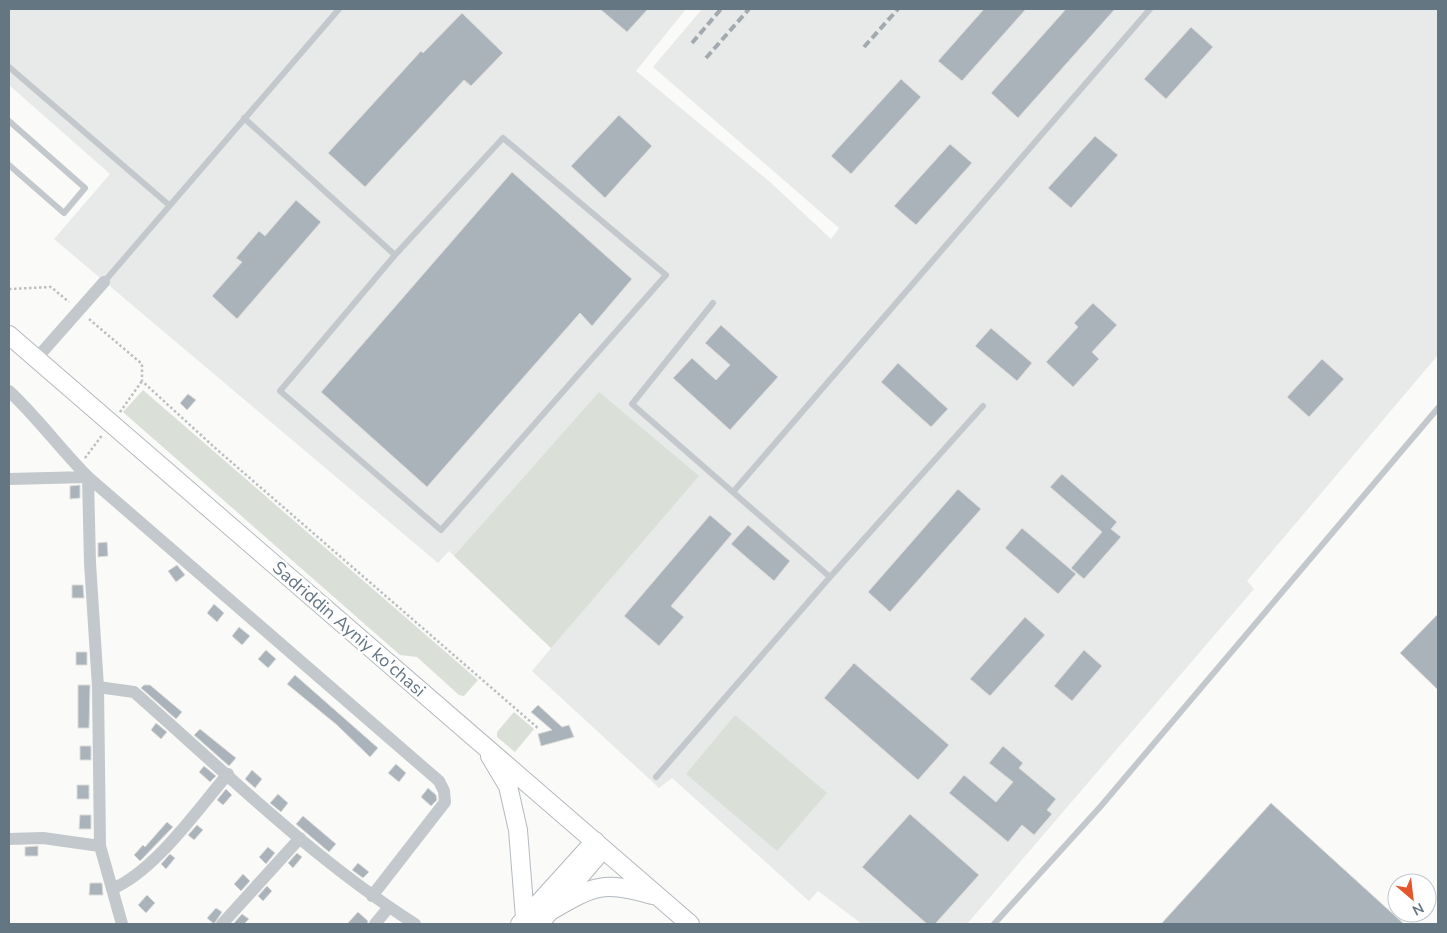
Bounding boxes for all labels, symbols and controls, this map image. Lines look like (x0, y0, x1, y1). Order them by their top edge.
street label: Sadriddin Ayniy ko'chasi (267, 556, 431, 702)
north arrow (1387, 873, 1437, 923)
text: N (1409, 898, 1427, 920)

